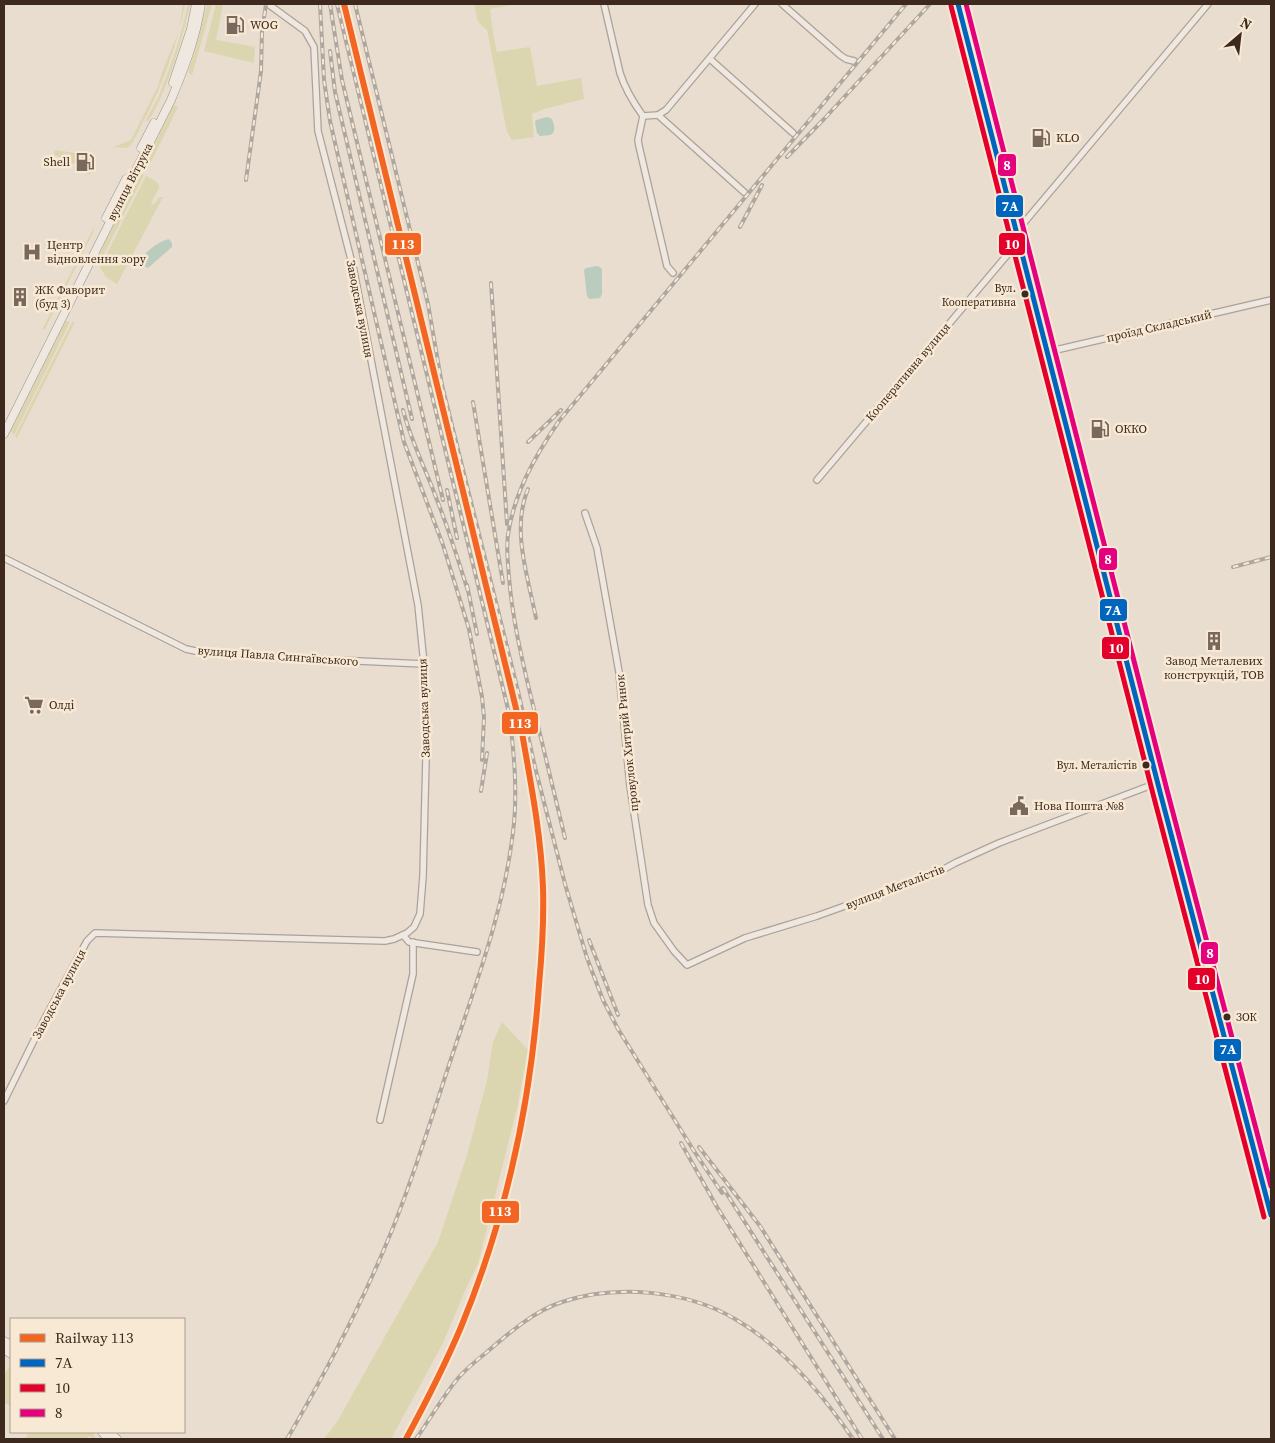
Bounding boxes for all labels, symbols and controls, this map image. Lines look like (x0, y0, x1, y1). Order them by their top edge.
north arrow (1215, 10, 1265, 60)
text: N (1237, 12, 1255, 35)
fuel station icon: WOG (224, 14, 246, 36)
place label: WOG (250, 17, 278, 33)
fuel station icon: KLO (1030, 127, 1052, 149)
place label: KLO (1056, 130, 1079, 146)
street label: вулиця Вітрука (103, 139, 157, 224)
fuel station icon: Shell (74, 151, 96, 173)
line badge: 8 (997, 153, 1017, 177)
place label: Shell (44, 154, 70, 170)
text: 8 (1003, 155, 1011, 175)
line badge: 7А (995, 194, 1024, 218)
text: 7А (1001, 196, 1019, 216)
line badge: 113 (384, 232, 422, 256)
line badge: 10 (998, 232, 1026, 256)
text: 113 (392, 234, 415, 254)
text: 10 (1004, 234, 1020, 254)
place label: Центр відновлення зору (47, 237, 147, 267)
hospital icon: Центр відновлення зору (21, 241, 43, 263)
street label: Заводська вулиця (343, 259, 377, 359)
place label: Вул. Кооперативна (942, 281, 1016, 310)
place label: ЖК Фаворит (буд 3) (35, 282, 106, 312)
building icon: ЖК Фаворит (буд 3) (9, 286, 31, 308)
marker: Вул. Кооперативна (1020, 289, 1030, 299)
street label: проїзд Складський (1105, 306, 1213, 346)
street label: Кооперативна вулиця (862, 319, 954, 425)
fuel station icon: ОККО (1089, 418, 1111, 440)
place label: ОККО (1115, 421, 1147, 437)
line badge: 8 (1098, 547, 1118, 571)
text: 8 (1104, 549, 1112, 569)
line badge: 7А (1099, 598, 1128, 622)
text: 7А (1104, 600, 1122, 620)
building icon: Завод Металевих конструкцій, ТОВ (1203, 630, 1225, 652)
line badge: 10 (1101, 636, 1130, 660)
text: 10 (1108, 638, 1124, 658)
street label: вулиця Павла Сингаївського (197, 642, 359, 670)
place label: Завод Металевих конструкцій, ТОВ (1164, 653, 1265, 683)
street label: Заводська вулиця (414, 658, 434, 758)
street label: провулок Хитрий Ринок (612, 673, 642, 812)
supermarket icon: Олді (23, 694, 45, 716)
place label: Олді (49, 697, 75, 713)
line badge: 113 (501, 711, 539, 735)
text: 113 (509, 713, 532, 733)
place label: Вул. Металістів (1056, 758, 1137, 773)
marker: Вул. Металістів (1141, 760, 1151, 770)
public building icon: Нова Пошта №8 (1008, 795, 1030, 817)
place label: Нова Пошта №8 (1034, 798, 1124, 814)
street label: вулиця Металістів (843, 861, 947, 913)
line badge: 8 (1200, 941, 1219, 965)
text: 8 (1206, 943, 1214, 963)
street label: Заводська вулиця (29, 946, 89, 1042)
line badge: 10 (1187, 967, 1216, 991)
text: 10 (1194, 969, 1210, 989)
place label: ЗОК (1236, 1010, 1257, 1025)
marker: ЗОК (1222, 1012, 1232, 1022)
line badge: 7А (1213, 1038, 1242, 1062)
text: 7А (1219, 1039, 1237, 1059)
line badge: 113 (481, 1200, 520, 1224)
text: 113 (489, 1201, 512, 1221)
legend (10, 1318, 185, 1433)
text: Railway 113 (55, 1327, 134, 1348)
text: 7А (55, 1352, 73, 1373)
text: 10 (55, 1377, 70, 1398)
text: 8 (55, 1402, 63, 1423)

